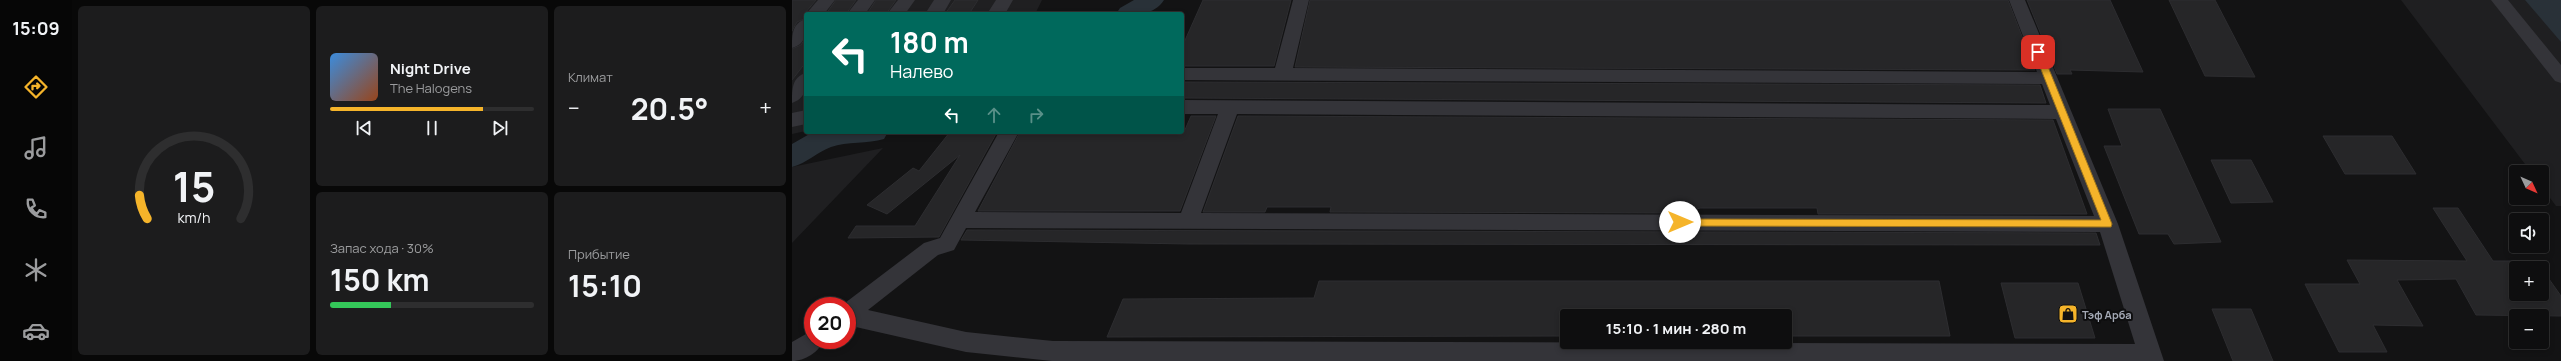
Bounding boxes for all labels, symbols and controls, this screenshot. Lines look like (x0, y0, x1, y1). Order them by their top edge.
text: 15:09 (12, 16, 60, 40)
text: 180 m (890, 23, 969, 61)
icon: left (824, 28, 876, 80)
pin (2021, 35, 2055, 69)
icon: arrive (2027, 41, 2049, 63)
text: Night Drive (390, 58, 471, 79)
text: Налево (890, 59, 954, 83)
text: Климат (568, 68, 613, 86)
icon: directions (22, 73, 50, 101)
text: The Halogens (390, 79, 472, 97)
text: 20.5° (631, 88, 709, 129)
text: − (568, 93, 580, 123)
text: + (759, 93, 772, 123)
icon: left (941, 104, 963, 126)
icon: ahead (983, 104, 1005, 126)
icon: right (1025, 104, 1047, 126)
icon: previous (353, 117, 375, 139)
icon: pause (421, 117, 443, 139)
icon: next (489, 117, 511, 139)
icon: music (22, 134, 50, 162)
text: 15 (173, 157, 215, 213)
north arrow (2509, 165, 2549, 205)
map controls (2509, 165, 2549, 349)
icon: phone (22, 195, 50, 223)
position arrow (1659, 201, 1701, 243)
text: km/h (177, 207, 211, 226)
button: sound (2509, 213, 2549, 253)
text: Запас хода · 30% (330, 239, 434, 257)
text: Прибытие (568, 245, 630, 263)
icon: climate (22, 256, 50, 284)
text: 150 km (330, 259, 430, 300)
button: + (2509, 261, 2549, 301)
text: 15:10 (568, 265, 642, 306)
speed limit sign: 20 (804, 297, 856, 349)
shop icon: Тэф Арба (2057, 303, 2079, 325)
place label: Тэф Арба (2082, 307, 2132, 322)
button: − (2509, 309, 2549, 349)
icon: car (22, 317, 50, 345)
text: 15:10 · 1 мин · 280 m (1606, 318, 1746, 339)

